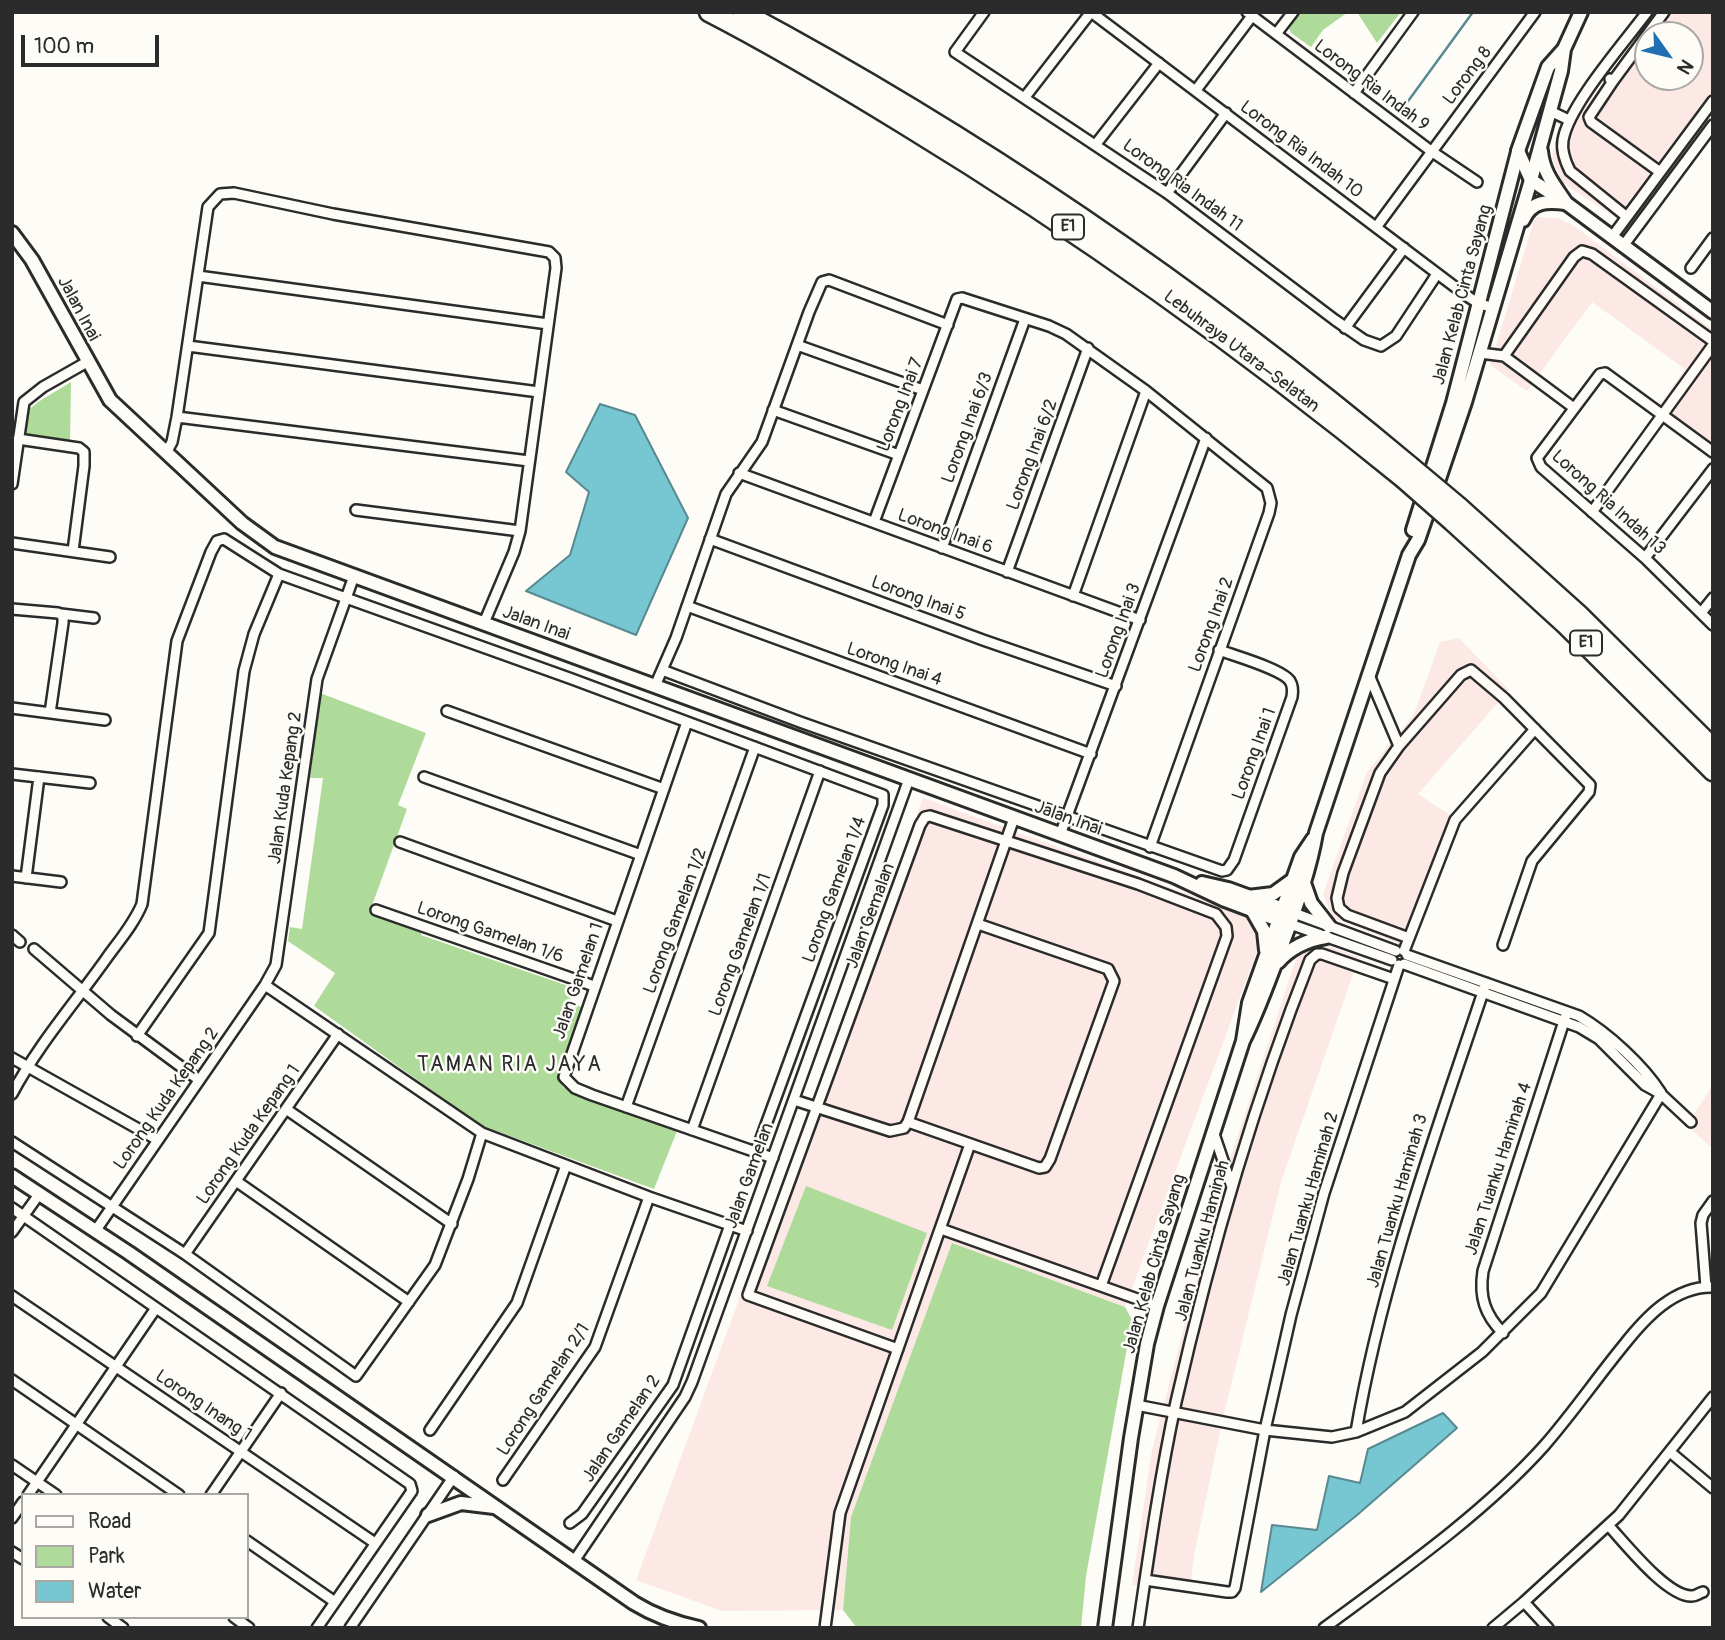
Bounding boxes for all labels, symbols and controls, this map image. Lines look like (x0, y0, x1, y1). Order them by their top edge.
scale bar (24, 21, 163, 65)
north arrow (1634, 21, 1704, 91)
text: 100 m (34, 33, 94, 60)
street label: Lorong Ria Indah 9 (1309, 36, 1433, 136)
street label: Lorong 8 (1439, 43, 1497, 109)
text: N (1671, 55, 1698, 79)
street label: Lorong Ria Indah 10 (1235, 97, 1367, 203)
street label: Lorong Ria Indah 11 (1118, 135, 1246, 237)
street label: Jalan Kelab Cinta Sayang (1429, 203, 1497, 387)
road number: E1 (1052, 215, 1084, 240)
street label: Jalan Inai (52, 273, 104, 345)
street label: Lebuhraya Utara–Selatan (1159, 286, 1323, 418)
street label: Lorong Inai 7 (873, 355, 929, 455)
street label: Lorong Inai 6/3 (938, 370, 998, 486)
street label: Lorong Inai 6/2 (1003, 397, 1063, 513)
street label: Lorong Ria Indah 13 (1546, 446, 1670, 560)
street label: Lorong Inai 6 (894, 505, 996, 559)
street label: Lorong Inai 5 (868, 572, 968, 626)
street label: Lorong Inai 2 (1185, 575, 1239, 675)
street label: Lorong Inai 3 (1092, 581, 1146, 681)
street label: Jalan Inai (499, 602, 573, 646)
road number: E1 (1570, 630, 1602, 656)
street label: Lorong Inai 4 (843, 639, 945, 691)
street label: Lorong Inai 1 (1228, 705, 1282, 803)
street label: Jalan Kuda Kepang 2 (265, 711, 307, 865)
street label: Jalan Inai (1031, 797, 1105, 841)
street label: Lorong Gamelan 1/4 (799, 814, 871, 966)
street label: Lorong Gamelan 1/2 (640, 845, 712, 997)
street label: Jalan Gemalan (842, 860, 900, 972)
street label: Lorong Gamelan 1/1 (705, 871, 777, 1019)
street label: Lorong Gamelan 1/6 (414, 898, 566, 968)
street label: Jalan Gamelan 1 (549, 920, 609, 1042)
street label: Lorong Kuda Kepang 2 (110, 1024, 224, 1174)
district label: TAMAN RIA JAYA (419, 1053, 601, 1079)
street label: Lorong Kuda Kepang 1 (193, 1061, 305, 1209)
street label: Jalan Tuanku Haminah 4 (1461, 1080, 1537, 1258)
street label: Jalan Tuanku Haminah 2 (1274, 1110, 1344, 1288)
street label: Jalan Tuanku Haminah 3 (1363, 1112, 1433, 1290)
street label: Jalan Gamelan (721, 1120, 779, 1232)
street label: Jalan Tuanku Haminah (1171, 1158, 1235, 1324)
street label: Jalan Kelab Cinta Sayang (1119, 1172, 1191, 1356)
street label: Lorong Gamelan 2/1 (493, 1320, 595, 1460)
street label: Lorong Inang 1 (151, 1366, 255, 1446)
street label: Jalan Gamelan 2 (578, 1371, 666, 1487)
legend (21, 1493, 248, 1619)
text: Road (88, 1508, 132, 1535)
text: Park (88, 1543, 125, 1570)
text: Water (88, 1578, 141, 1605)

